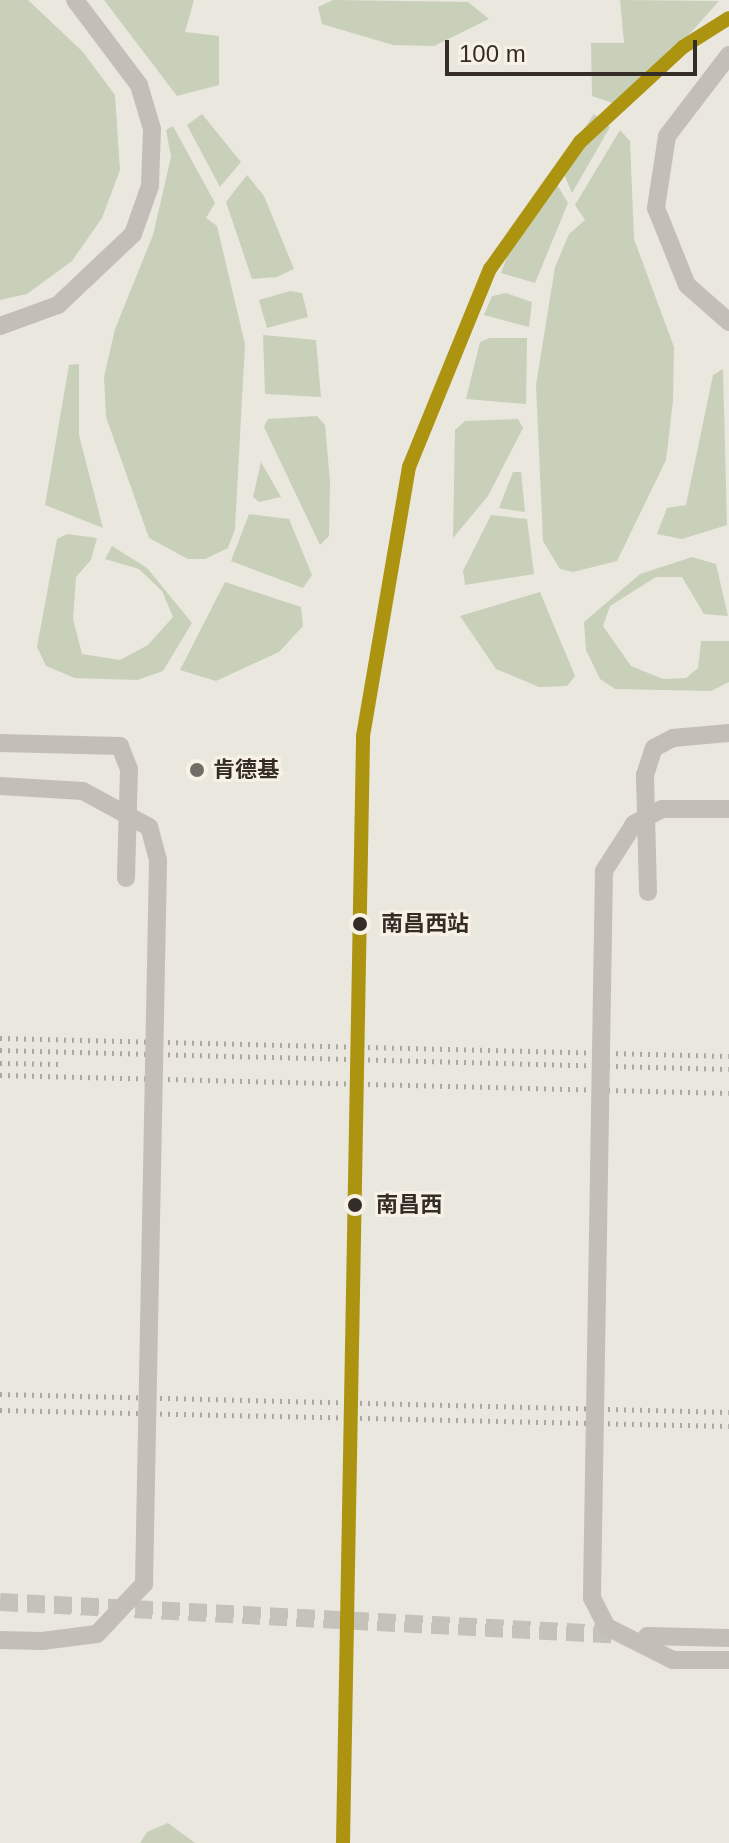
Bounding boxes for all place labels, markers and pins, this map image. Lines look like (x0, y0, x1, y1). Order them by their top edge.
place label: 肯德基 (213, 757, 279, 783)
marker: 肯德基 (188, 761, 206, 779)
marker: 南昌西站 (346, 910, 374, 938)
place label: 南昌西站 (381, 911, 469, 937)
marker: 南昌西 (341, 1191, 369, 1219)
place label: 南昌西 (376, 1192, 442, 1218)

